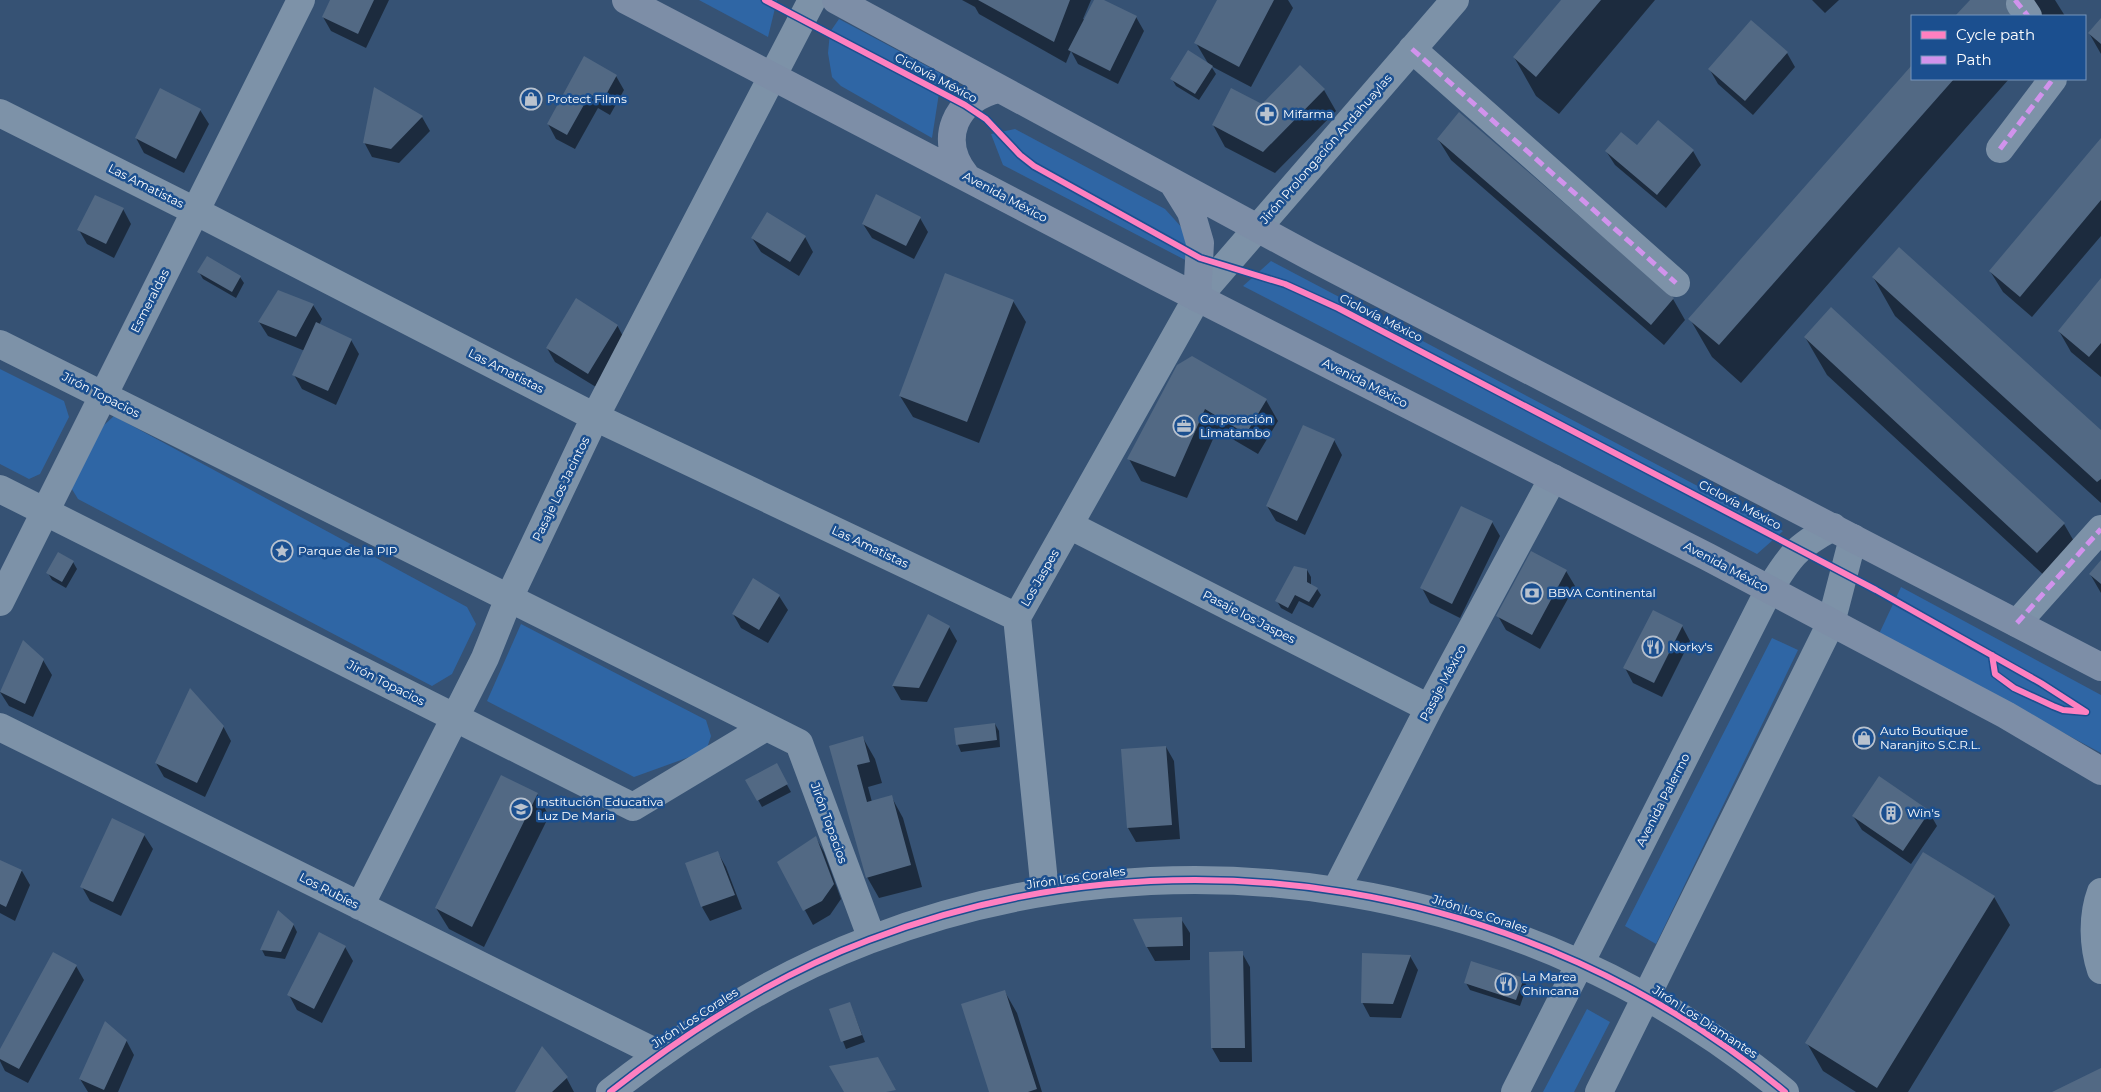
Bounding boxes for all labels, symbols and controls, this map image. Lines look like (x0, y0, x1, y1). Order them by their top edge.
legend (1911, 15, 2086, 80)
text: Cycle path (1956, 25, 2035, 44)
street label: Ciclovía México (892, 50, 980, 106)
text: Path (1956, 50, 1992, 69)
street label: Jirón Prolongación Andahuaylas (1256, 71, 1395, 227)
shop icon: Protect Films (519, 87, 543, 111)
place label: Protect Films (547, 91, 627, 106)
pharmacy icon: Mifarma (1255, 102, 1279, 126)
place label: Mifarma (1283, 106, 1333, 121)
street label: Las Amatistas (106, 160, 187, 211)
street label: Avenida México (960, 168, 1050, 225)
street label: Esmeraldas (127, 266, 172, 335)
street label: Ciclovía México (1337, 290, 1425, 345)
street label: Las Amatistas (466, 345, 547, 396)
street label: Avenida México (1320, 355, 1410, 411)
street label: Jirón Topacios (59, 368, 143, 421)
place label: Corporación Limatambo (1200, 411, 1273, 440)
office icon: Corporación Limatambo (1172, 414, 1196, 438)
street label: Pasaje Los Jacintos (529, 434, 593, 544)
street label: Ciclovía México (1696, 477, 1784, 533)
street label: Las Amatistas (829, 522, 911, 571)
street label: Avenida México (1681, 538, 1771, 595)
place icon: Parque de la PIP (270, 539, 294, 563)
place label: Parque de la PIP (298, 543, 397, 558)
street label: Los Jaspes (1017, 546, 1062, 609)
bank icon: BBVA Continental (1520, 581, 1544, 605)
place label: BBVA Continental (1548, 585, 1656, 600)
street label: Pasaje los Jaspes (1200, 587, 1298, 646)
restaurant icon: Norky's (1641, 635, 1665, 659)
place label: Norky's (1669, 639, 1713, 654)
street label: Pasaje México (1416, 642, 1469, 724)
street label: Jirón Topacios (344, 656, 428, 709)
place label: Auto Boutique Naranjito S.C.R.L. (1880, 723, 1980, 752)
shop icon: Auto Boutique Naranjito S.C.R.L. (1852, 726, 1876, 750)
street label: Avenida Palermo (1633, 751, 1693, 849)
street label: Jirón Topacios (808, 779, 851, 865)
place label: Institución Educativa Luz De Maria (537, 794, 664, 823)
school or university icon: Institución Educativa Luz De Maria (509, 797, 533, 821)
building icon: Win's (1879, 801, 1903, 825)
place label: Win's (1907, 805, 1940, 820)
street label: Jirón Los Corales (1025, 863, 1126, 892)
street label: Los Rubíes (297, 869, 362, 912)
street label: Jirón Los Corales (1429, 891, 1530, 936)
place label: La Marea Chincana (1522, 969, 1579, 998)
restaurant icon: La Marea Chincana (1494, 972, 1518, 996)
street label: Jirón Los Diamantes (1649, 982, 1761, 1061)
street label: Jirón Los Corales (648, 984, 741, 1052)

